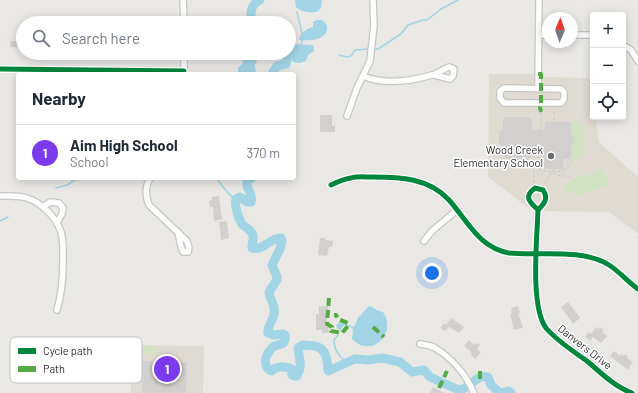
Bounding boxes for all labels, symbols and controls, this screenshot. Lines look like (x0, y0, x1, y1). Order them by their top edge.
north arrow (542, 12, 578, 48)
map controls (590, 12, 626, 120)
button: + (590, 12, 626, 48)
search box (16, 16, 296, 60)
icon: search (30, 27, 52, 49)
text: Search here (62, 29, 140, 47)
button: − (590, 48, 626, 84)
button: locate (590, 84, 626, 120)
text: Nearby (32, 88, 86, 108)
text: Aim High School (70, 136, 178, 154)
place label: Wood Creek Elementary School (453, 143, 543, 169)
text: 1 (43, 145, 47, 161)
text: 370 m (246, 145, 280, 161)
marker: Wood Creek Elementary School (546, 151, 556, 161)
text: School (70, 154, 108, 170)
your location (422, 263, 442, 283)
street label: Danvers Drive (556, 321, 615, 372)
legend (10, 337, 142, 383)
text: Cycle path (43, 344, 93, 357)
pin: 1 (154, 354, 180, 384)
text: Path (43, 362, 65, 375)

